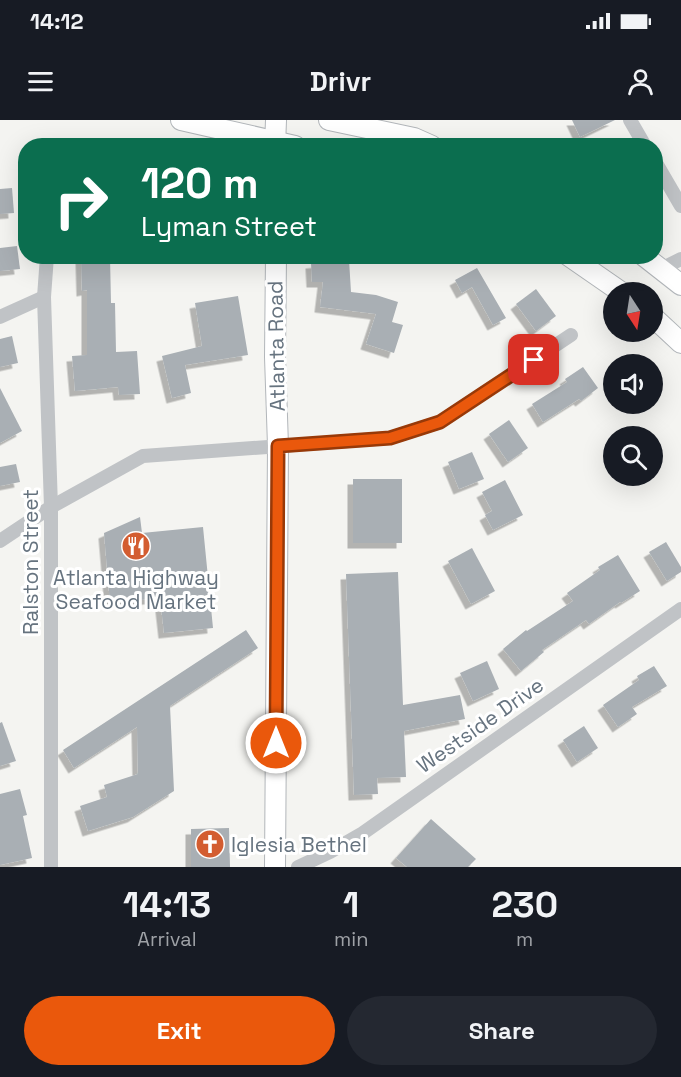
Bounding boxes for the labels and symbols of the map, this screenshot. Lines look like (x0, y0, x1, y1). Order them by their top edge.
street label: Atlanta Road (261, 280, 291, 412)
north arrow (603, 282, 663, 342)
pin (508, 334, 559, 385)
street label: Ralston Street (17, 489, 44, 635)
restaurant icon: Atlanta Highway Seafood Market (120, 530, 152, 562)
place label: Atlanta Highway Seafood Market (53, 564, 219, 615)
street label: Westside Drive (411, 671, 549, 779)
position arrow (244, 711, 308, 775)
church icon: Iglesia Bethel (194, 828, 226, 860)
place label: Iglesia Bethel (231, 831, 367, 858)

